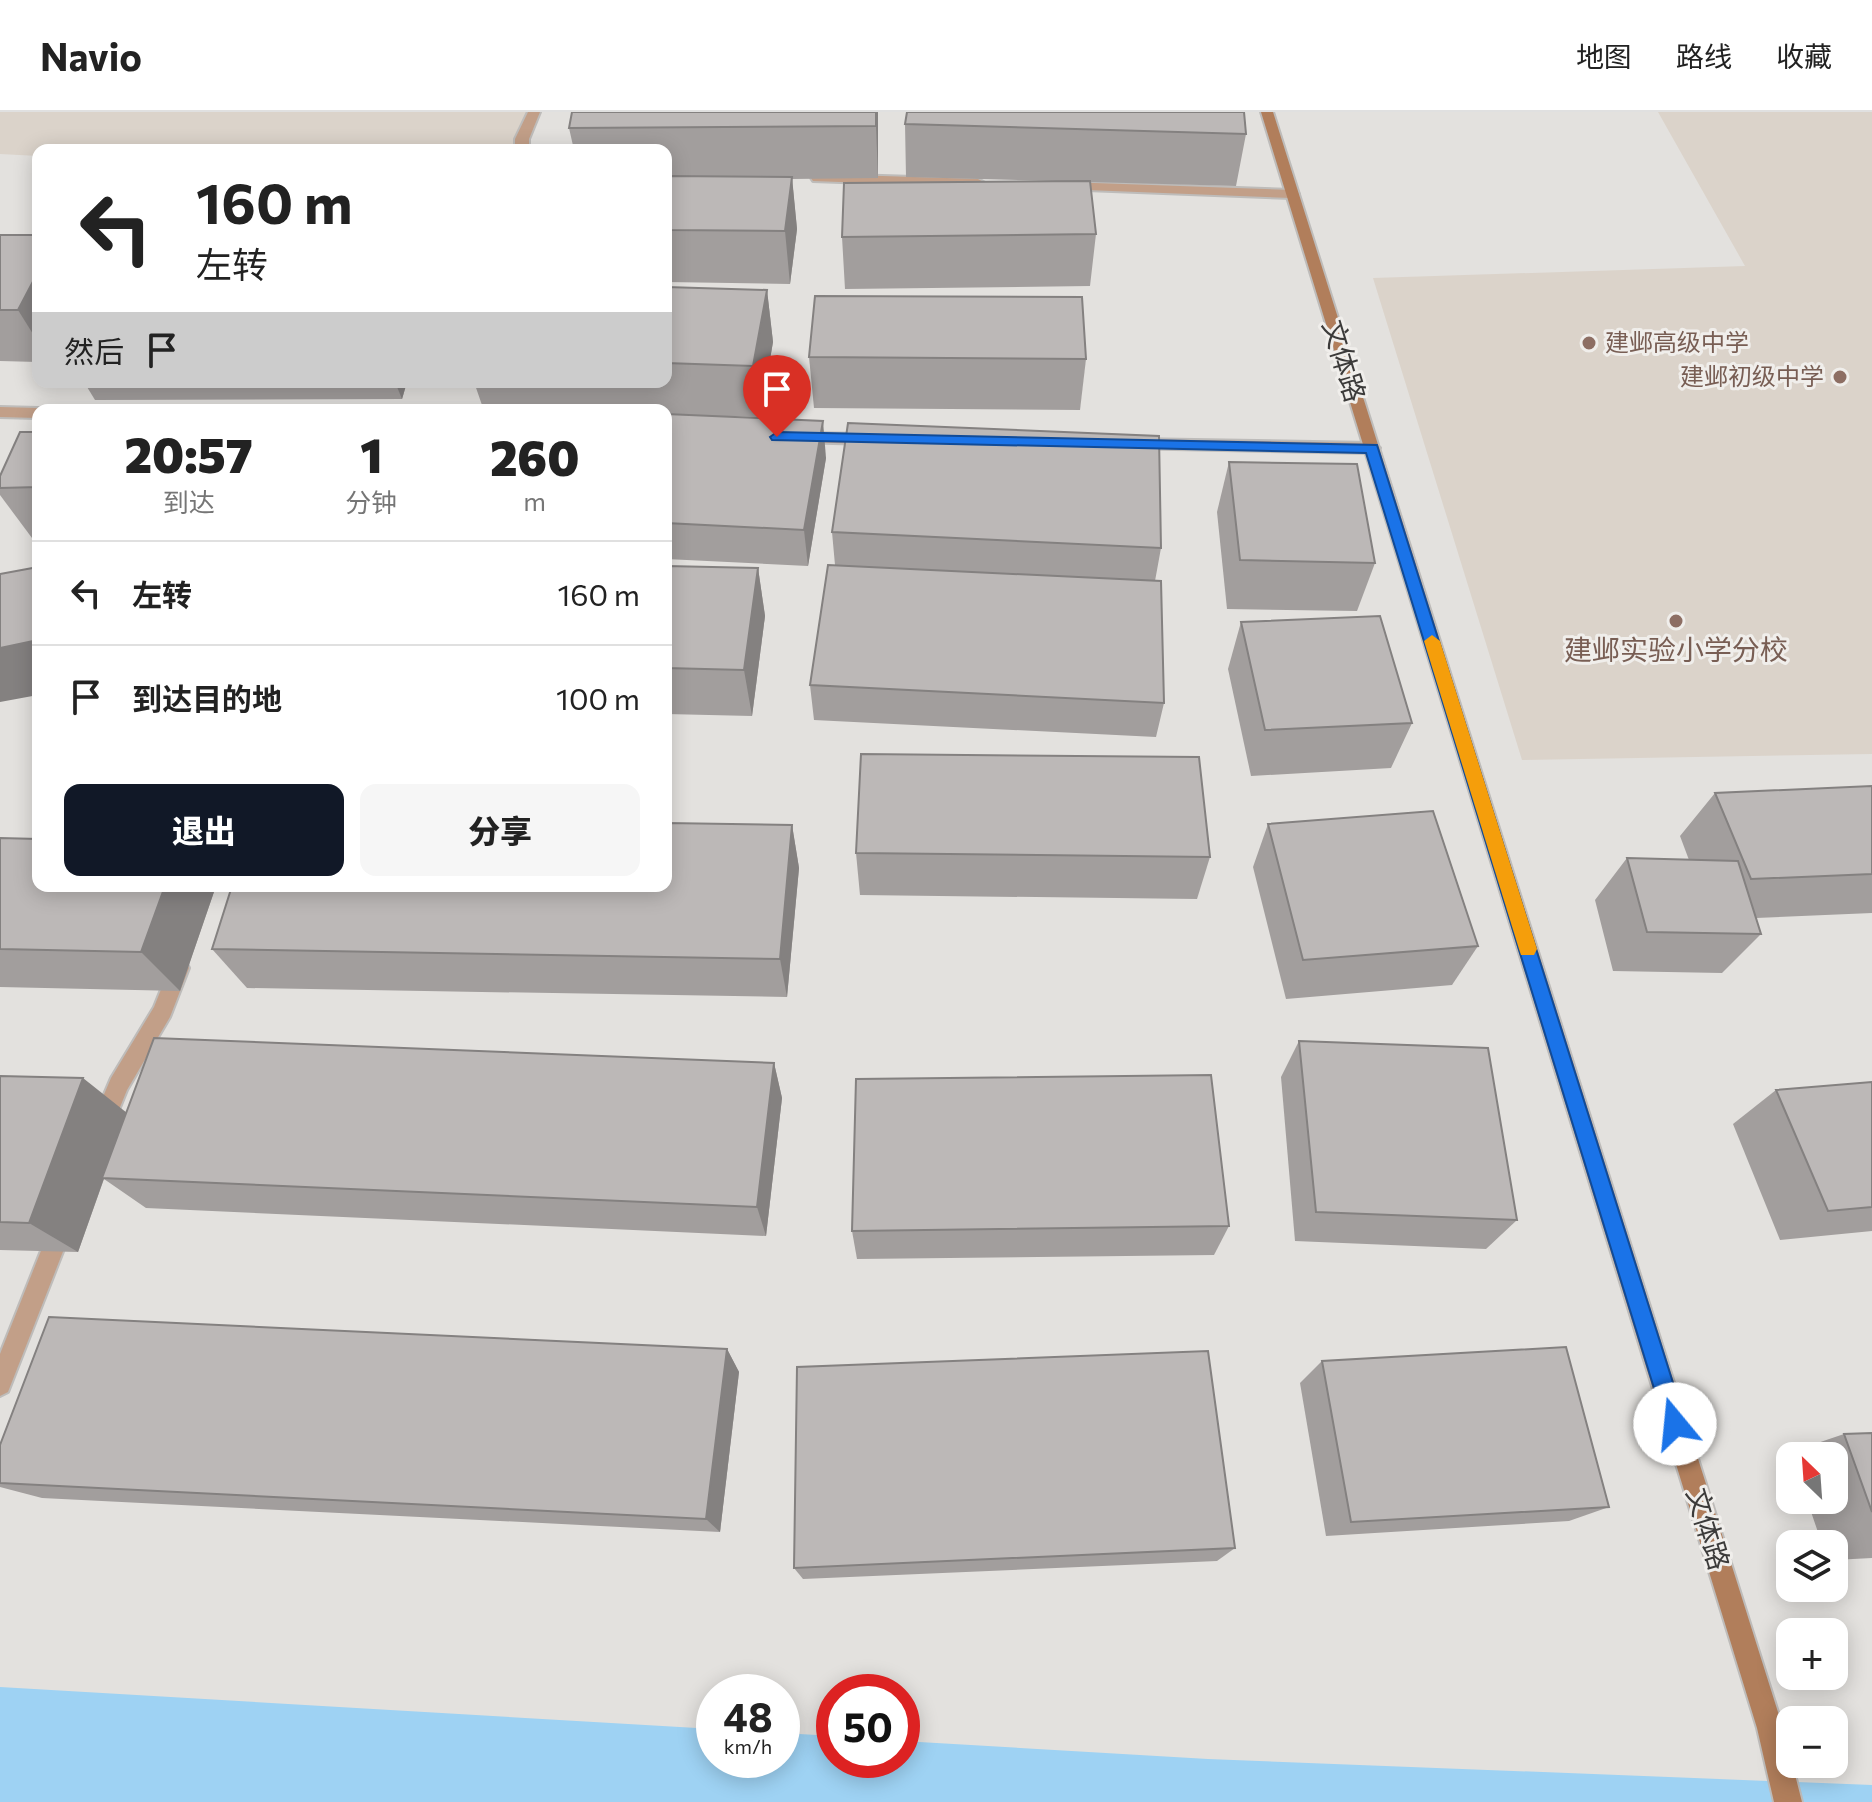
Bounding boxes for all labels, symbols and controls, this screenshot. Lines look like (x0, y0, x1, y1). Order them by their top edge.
text: Navio (40, 32, 142, 79)
text: 地图 (1576, 39, 1632, 73)
text: 路线 (1676, 39, 1732, 73)
text: 收藏 (1776, 39, 1832, 73)
text: 160 m (196, 167, 353, 236)
icon: left (64, 176, 168, 280)
text: 左转 (196, 241, 268, 285)
street label: 文体路 (1316, 316, 1373, 406)
place label: 建邺高级中学 (1605, 327, 1749, 356)
icon: arrive (140, 328, 184, 372)
text: 然后 (64, 332, 124, 369)
marker: 建邺高级中学 (1580, 334, 1598, 352)
pin (743, 355, 811, 437)
place label: 建邺初级中学 (1680, 361, 1824, 390)
icon: arrive (755, 367, 799, 411)
marker: 建邺初级中学 (1831, 368, 1849, 386)
text: 20:57 (125, 424, 253, 483)
text: 1 (360, 424, 383, 483)
text: 260 (490, 427, 579, 486)
text: m (523, 485, 546, 516)
text: 到达 (163, 486, 215, 517)
text: 分钟 (345, 486, 397, 517)
icon: left (64, 571, 108, 615)
text: 左转 (132, 575, 192, 612)
text: 160 m (557, 575, 640, 612)
marker: 建邺实验小学分校 (1667, 612, 1685, 630)
place label: 建邺实验小学分校 (1564, 632, 1788, 666)
icon: arrive (64, 675, 108, 719)
text: 到达目的地 (132, 679, 282, 716)
text: 100 m (556, 679, 640, 716)
button: 退出 (64, 784, 344, 876)
button: 分享 (360, 784, 640, 876)
position arrow (1633, 1382, 1717, 1466)
north arrow (1776, 1442, 1848, 1514)
map controls (1776, 1442, 1848, 1778)
street label: 文体路 (1680, 1484, 1737, 1574)
button: layers (1776, 1530, 1848, 1602)
button: + (1776, 1618, 1848, 1690)
speed limit sign: 50 (816, 1674, 920, 1778)
text: 48 (723, 1691, 773, 1740)
button: − (1776, 1706, 1848, 1778)
text: km/h (724, 1734, 772, 1758)

